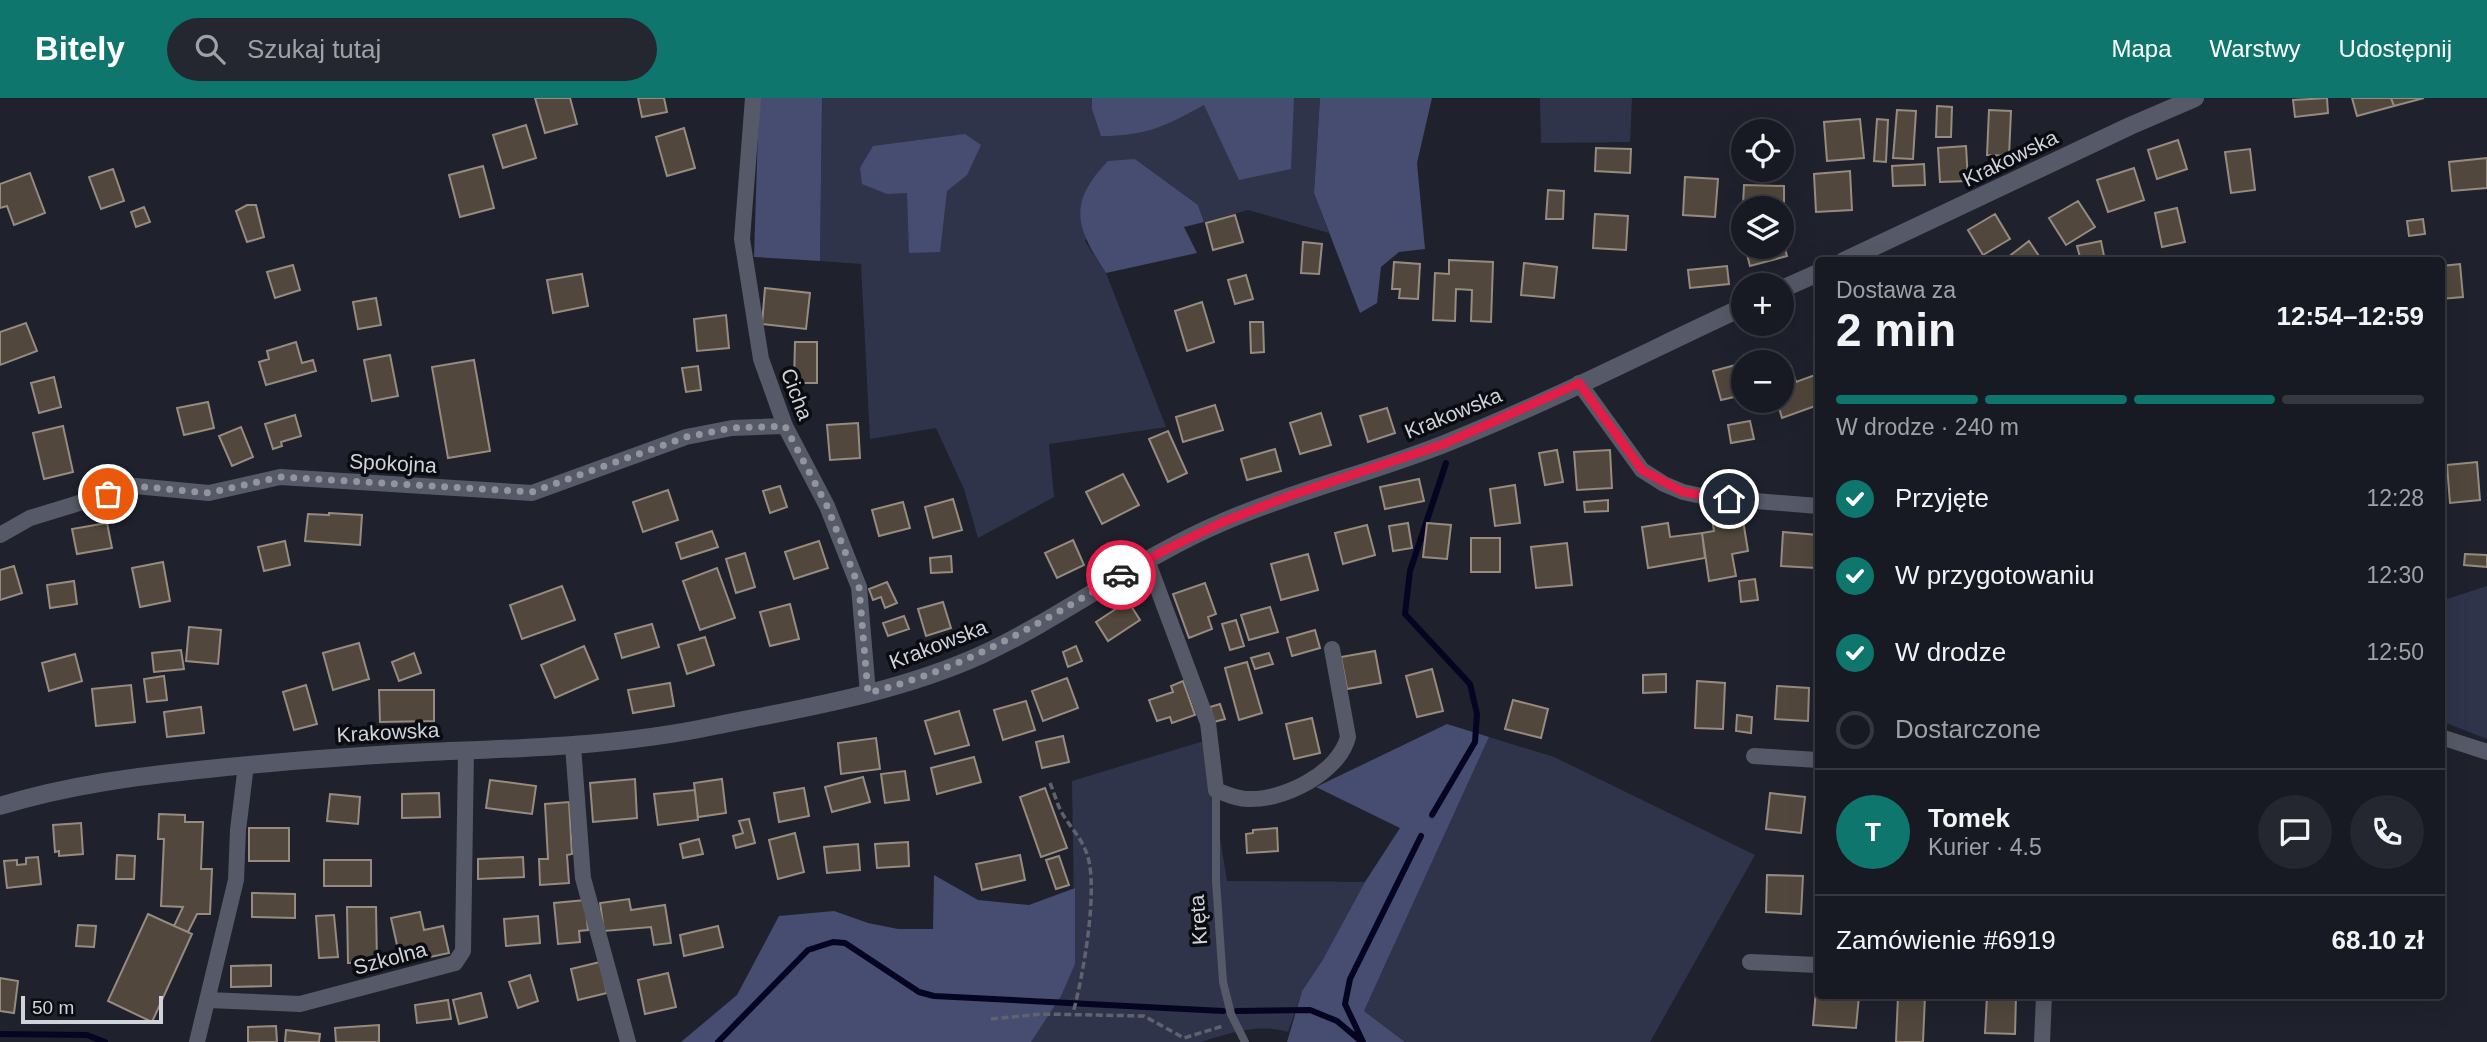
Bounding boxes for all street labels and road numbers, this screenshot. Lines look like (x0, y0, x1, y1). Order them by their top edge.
street label: Krakowska (1959, 125, 2061, 191)
street label: Cicha (777, 365, 817, 423)
street label: Krakowska (1401, 383, 1505, 443)
street label: Spokojna (349, 449, 438, 477)
street label: Krakowska (886, 615, 990, 673)
street label: Krakowska (336, 718, 440, 746)
street label: Kręta (1185, 894, 1211, 946)
street label: Szkolna (351, 937, 429, 979)

